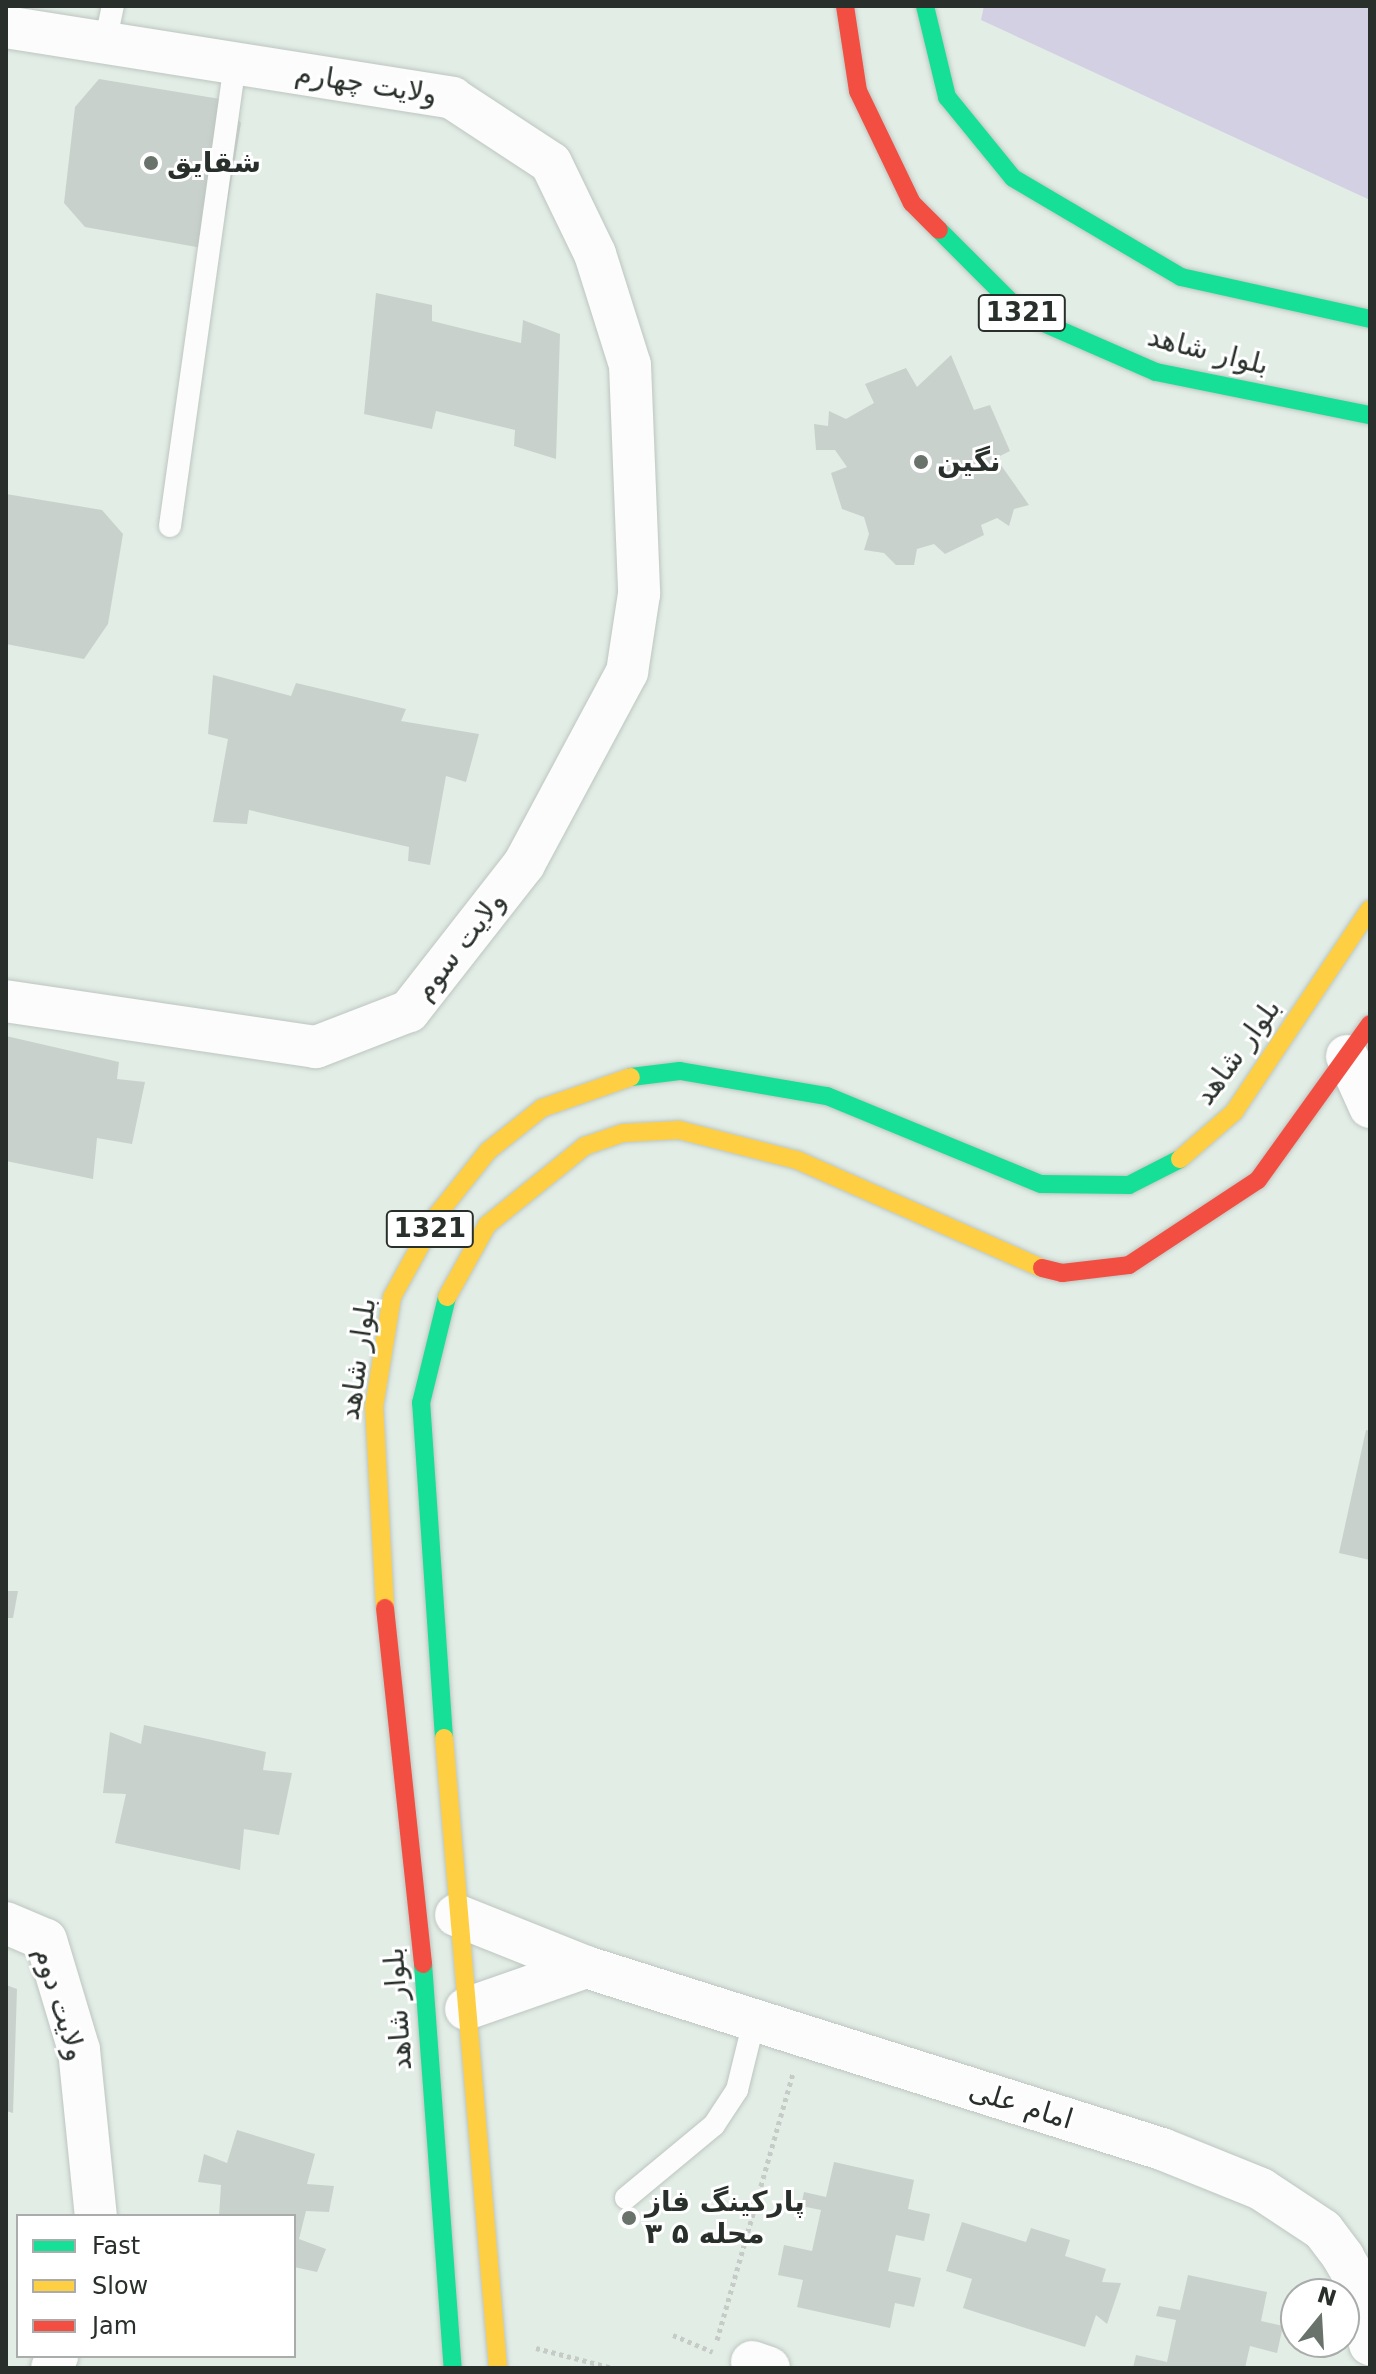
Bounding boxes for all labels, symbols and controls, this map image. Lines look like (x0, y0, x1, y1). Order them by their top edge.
street label: ولایت چهارم (293, 56, 439, 112)
place label: شقایق (167, 146, 261, 180)
marker: شقایق (142, 154, 160, 172)
road number: 1321 (976, 291, 1068, 335)
street label: بلوار شاهد (1144, 320, 1272, 382)
place label: نگین (937, 445, 1000, 479)
marker: نگین (912, 453, 930, 471)
street label: ولایت سوم (407, 885, 513, 1007)
street label: بلوار شاهد (1188, 992, 1288, 1112)
road number: 1321 (384, 1207, 476, 1251)
street label: بلوار شاهد (333, 1296, 383, 1422)
street label: ولایت دوم (27, 1943, 93, 2065)
street label: بلوار شاهد (377, 1946, 419, 2072)
street label: امام علی (965, 2073, 1077, 2137)
place label: پارکینگ فاز ۳ محله ۵ (645, 2185, 805, 2251)
marker: پارکینگ فاز ۳ محله ۵ (620, 2209, 638, 2227)
legend (16, 2214, 296, 2358)
text: Fast (92, 2232, 140, 2260)
text: Slow (92, 2272, 148, 2300)
north arrow (1280, 2278, 1360, 2358)
text: N (1314, 2282, 1340, 2311)
text: Jam (92, 2312, 137, 2340)

